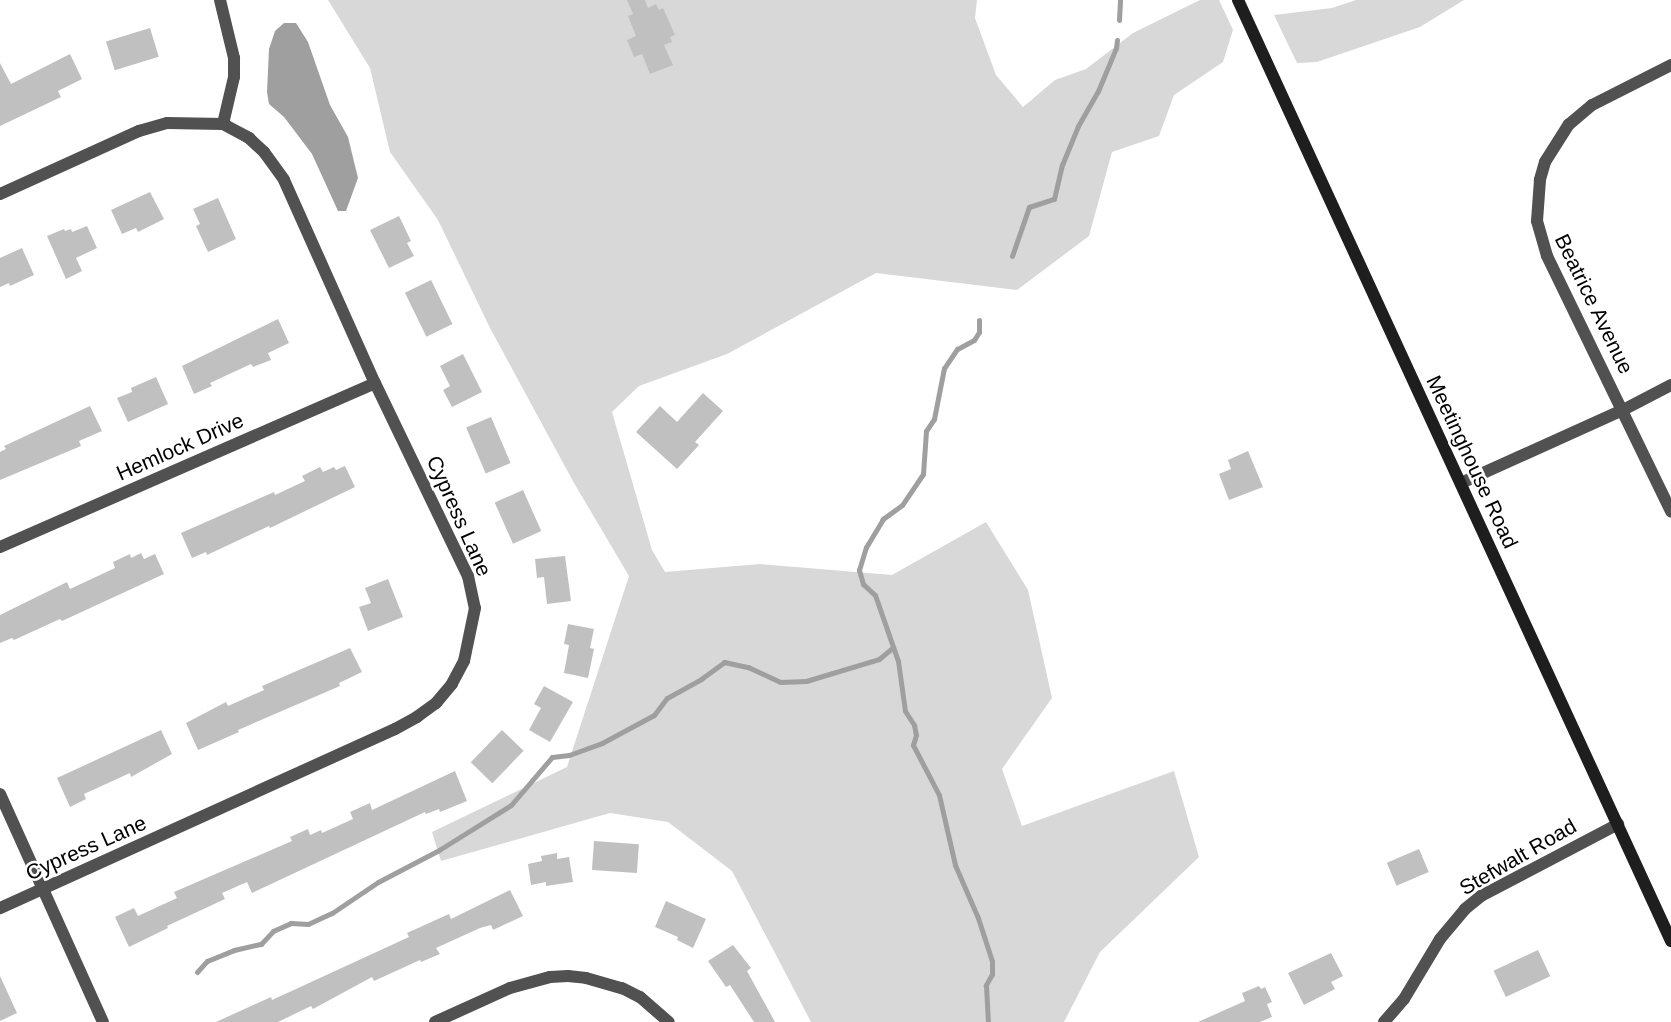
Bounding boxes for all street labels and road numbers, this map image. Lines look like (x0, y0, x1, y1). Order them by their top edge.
street label: Beatrice Avenue (1549, 229, 1639, 379)
street label: Meetinghouse Road (1421, 371, 1523, 553)
street label: Hemlock Drive (113, 408, 247, 486)
street label: Cypress Lane (421, 452, 497, 580)
street label: Cypress Lane (22, 810, 150, 886)
street label: Stefwalt Road (1455, 813, 1581, 901)

